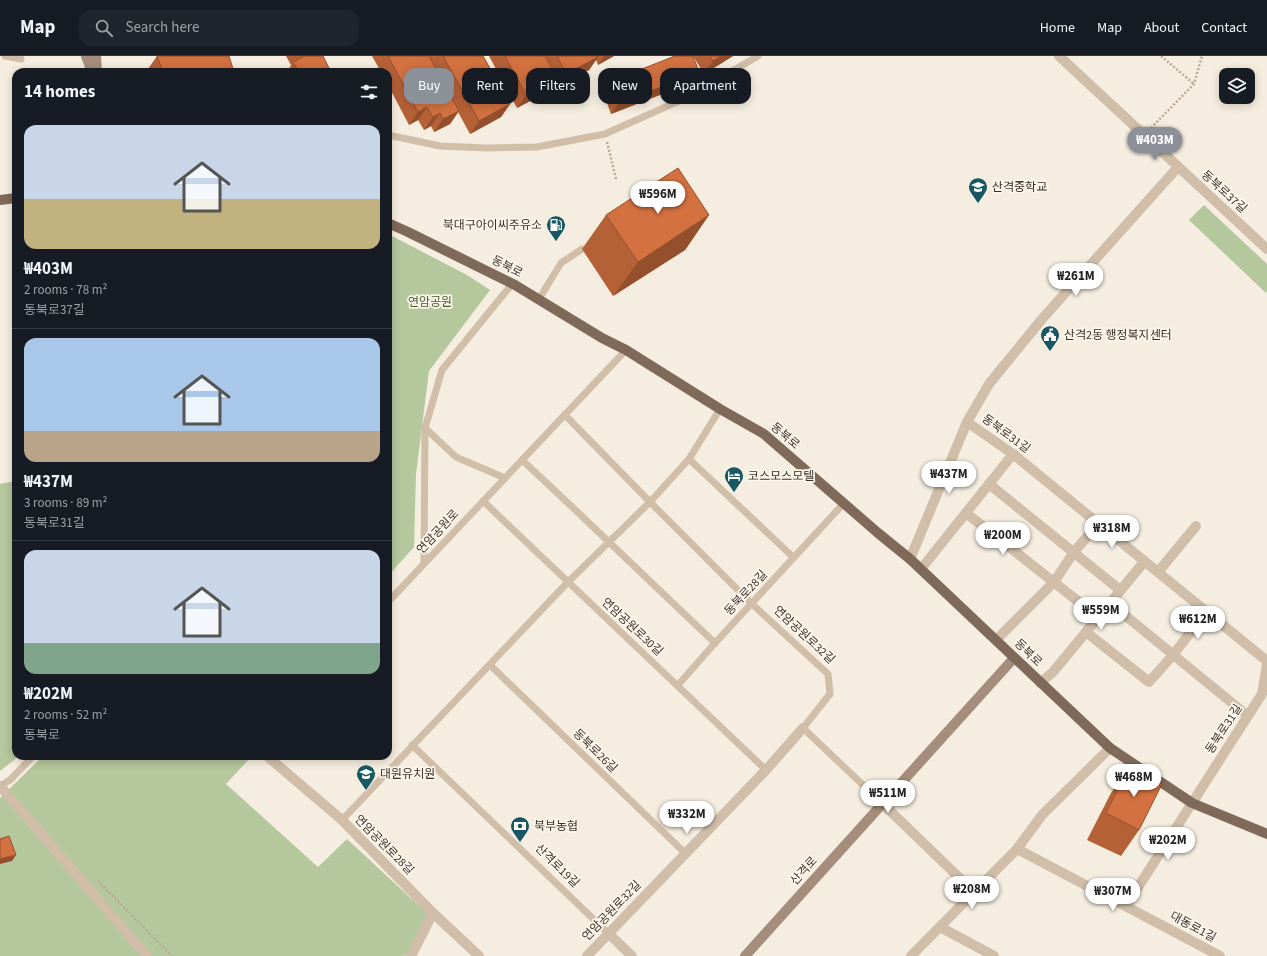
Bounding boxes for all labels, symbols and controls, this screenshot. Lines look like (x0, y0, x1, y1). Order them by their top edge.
search box (79, 10, 359, 46)
text: Map (20, 14, 55, 41)
icon: search (93, 17, 115, 39)
text: Search here (125, 17, 199, 38)
text: Home (1040, 18, 1075, 38)
text: Map (1097, 18, 1122, 38)
text: About (1144, 18, 1179, 38)
text: Contact (1201, 18, 1247, 38)
chip: Buy (404, 68, 454, 104)
chip: Rent (462, 68, 518, 104)
chip: Filters (526, 68, 590, 104)
chip: New (598, 68, 652, 104)
chip: Apartment (660, 68, 751, 104)
map controls (1219, 68, 1255, 104)
button: layers (1219, 68, 1255, 104)
text: 14 homes (24, 80, 95, 104)
icon: filters (358, 81, 380, 103)
pin: ₩403M (1127, 127, 1183, 161)
text: ₩403M (1136, 131, 1174, 149)
icon: home (166, 151, 238, 223)
street label: 동북로37길 (1197, 167, 1251, 217)
school or university icon: 산격중학교 (967, 176, 989, 204)
place label: 산격중학교 (992, 179, 1047, 196)
pin: ₩596M (630, 181, 686, 215)
text: ₩596M (639, 185, 677, 203)
fuel station icon: 북대구아이씨주유소 (545, 214, 567, 242)
place label: 북대구아이씨주유소 (443, 217, 542, 234)
street label: 동북로 (488, 252, 526, 282)
text: ₩403M (24, 257, 73, 281)
pin: ₩261M (1048, 263, 1104, 297)
text: ₩261M (1057, 267, 1095, 285)
text: 2 rooms · 78 m² (24, 281, 107, 299)
park label: 연암공원 (408, 294, 452, 311)
text: 동북로37길 (24, 301, 85, 319)
public building icon: 산격2동 행정복지센터 (1039, 324, 1061, 352)
place label: 산격2동 행정복지센터 (1064, 327, 1172, 344)
icon: home (166, 364, 238, 436)
street label: 동북로31길 (978, 411, 1034, 457)
street label: 동북로 (767, 419, 803, 453)
pin: ₩437M (921, 461, 977, 495)
hotel icon: 코스모스모텔 (723, 465, 745, 493)
text: ₩437M (930, 465, 968, 483)
place label: 코스모스모텔 (748, 468, 814, 485)
text: ₩437M (24, 470, 73, 494)
text: 3 rooms · 89 m² (24, 494, 107, 512)
street label: 연암공원로 (413, 506, 463, 558)
text: 동북로31길 (24, 514, 85, 532)
pin: ₩318M (1084, 515, 1140, 549)
text: ₩318M (1093, 519, 1131, 537)
pin: ₩200M (975, 522, 1031, 556)
text: ₩200M (984, 526, 1022, 544)
street label: 동북로28길 (721, 567, 771, 619)
icon: home (166, 576, 238, 648)
street label: 연암공원로30길 (598, 594, 666, 660)
pin: ₩559M (1073, 597, 1129, 631)
text: ₩559M (1082, 601, 1120, 619)
street label: 연암공원로32길 (770, 602, 838, 668)
pin: ₩612M (1170, 606, 1226, 640)
text: ₩612M (1179, 610, 1217, 628)
street label: 동북로 (1010, 635, 1046, 671)
text: ₩202M (24, 682, 73, 706)
street label: 동북로31길 (1202, 701, 1246, 757)
text: 2 rooms · 52 m² (24, 706, 107, 724)
street label: 동북로26길 (569, 725, 621, 777)
text: 동북로 (24, 726, 60, 744)
school or university icon: 대원유치원 (355, 763, 377, 791)
pin: ₩468M (1106, 764, 1162, 798)
place label: 대원유치원 (380, 766, 435, 783)
text: ₩468M (1115, 768, 1153, 786)
pin: ₩511M (860, 780, 916, 814)
text: ₩511M (869, 784, 907, 802)
pin: ₩332M (659, 801, 715, 835)
text: ₩332M (668, 805, 706, 823)
street label: 연암공원로28길 (350, 811, 418, 879)
bank icon: 북부농협 (509, 815, 531, 843)
place label: 북부농협 (534, 818, 578, 835)
pin: ₩202M (1140, 827, 1196, 861)
text: ₩202M (1149, 831, 1187, 849)
street label: 산격로19길 (531, 840, 583, 892)
street label: 산격로 (787, 853, 821, 889)
pin: ₩208M (944, 876, 1000, 910)
street label: 연암공원로32길 (579, 877, 645, 945)
pin: ₩307M (1085, 878, 1141, 912)
text: ₩208M (953, 880, 991, 898)
text: ₩307M (1094, 882, 1132, 900)
street label: 대동로1길 (1167, 908, 1219, 946)

